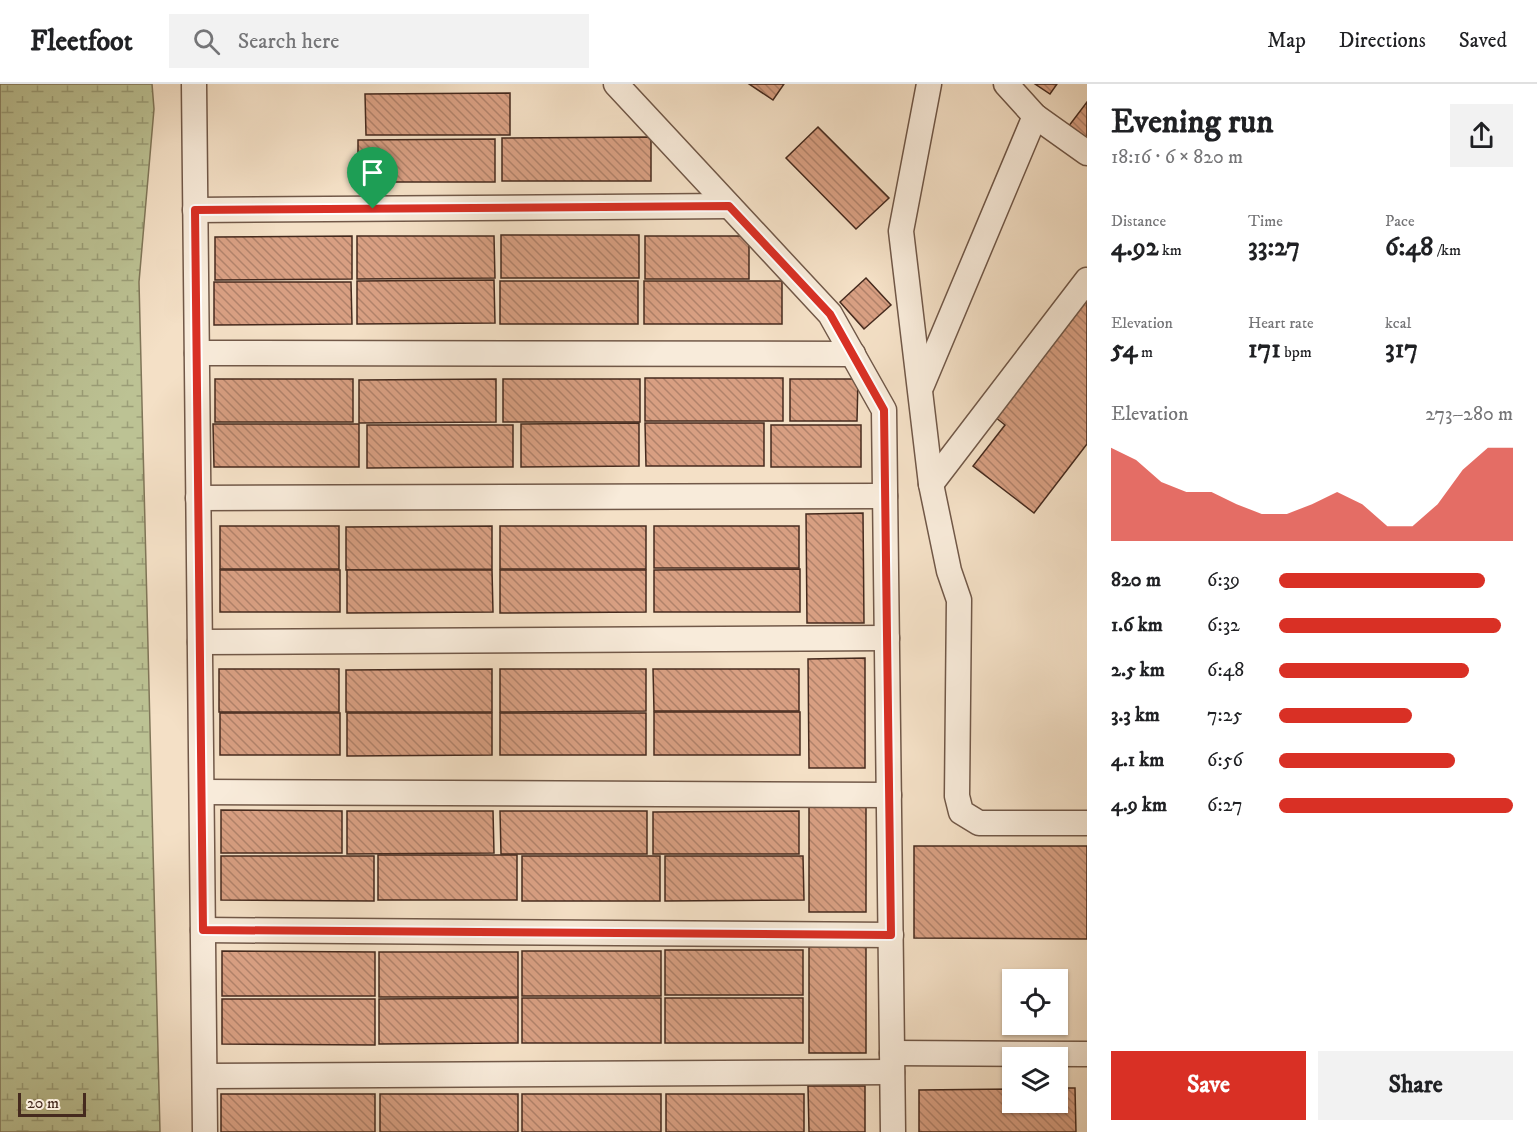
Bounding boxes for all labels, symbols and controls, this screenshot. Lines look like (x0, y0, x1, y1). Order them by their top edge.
search box (169, 14, 589, 68)
text: Fleetfoot (30, 24, 133, 59)
icon: search (190, 25, 223, 58)
text: Search here (238, 28, 339, 55)
text: Map (1267, 28, 1306, 54)
text: Directions (1339, 28, 1426, 54)
text: Saved (1459, 28, 1507, 54)
text: Evening run (1111, 102, 1273, 143)
button: share (1450, 104, 1513, 167)
text: 18:16 · 6 × 820 m (1111, 145, 1243, 170)
pin (347, 147, 398, 209)
icon: arrive (356, 156, 389, 189)
text: Distance (1111, 211, 1166, 231)
text: Time (1248, 211, 1283, 231)
text: Pace (1385, 211, 1415, 231)
text: 4.92 (1111, 231, 1159, 264)
text: 33:27 (1248, 231, 1300, 264)
text: 6:48 (1385, 231, 1433, 264)
text: km (1159, 240, 1182, 260)
text: /km (1433, 240, 1461, 260)
text: Elevation (1111, 313, 1173, 333)
text: Heart rate (1248, 313, 1314, 333)
text: kcal (1385, 313, 1411, 333)
text: 54 (1111, 333, 1138, 366)
text: 171 (1248, 333, 1281, 366)
text: 317 (1385, 333, 1418, 366)
text: m (1138, 342, 1153, 362)
text: bpm (1281, 342, 1312, 362)
text: Elevation (1111, 402, 1188, 427)
text: 273–280 m (1425, 402, 1513, 427)
text: 820 m (1111, 568, 1161, 593)
text: 6:39 (1207, 568, 1240, 593)
text: 1.6 km (1111, 613, 1163, 638)
text: 6:32 (1207, 613, 1240, 638)
text: 2.5 km (1111, 658, 1165, 683)
text: 6:48 (1207, 658, 1244, 683)
text: 3.3 km (1111, 703, 1160, 728)
text: 7:25 (1207, 703, 1242, 728)
text: 4.1 km (1111, 748, 1164, 773)
text: 6:56 (1207, 748, 1243, 773)
text: 4.9 km (1111, 793, 1167, 818)
text: 6:27 (1207, 793, 1243, 818)
map controls (1002, 969, 1068, 1113)
button: locate (1002, 969, 1068, 1035)
button: layers (1002, 1047, 1068, 1113)
button: Save (1111, 1051, 1306, 1120)
button: Share (1318, 1051, 1513, 1120)
scale bar (18, 1090, 86, 1118)
text: 20 m (27, 1093, 59, 1113)

